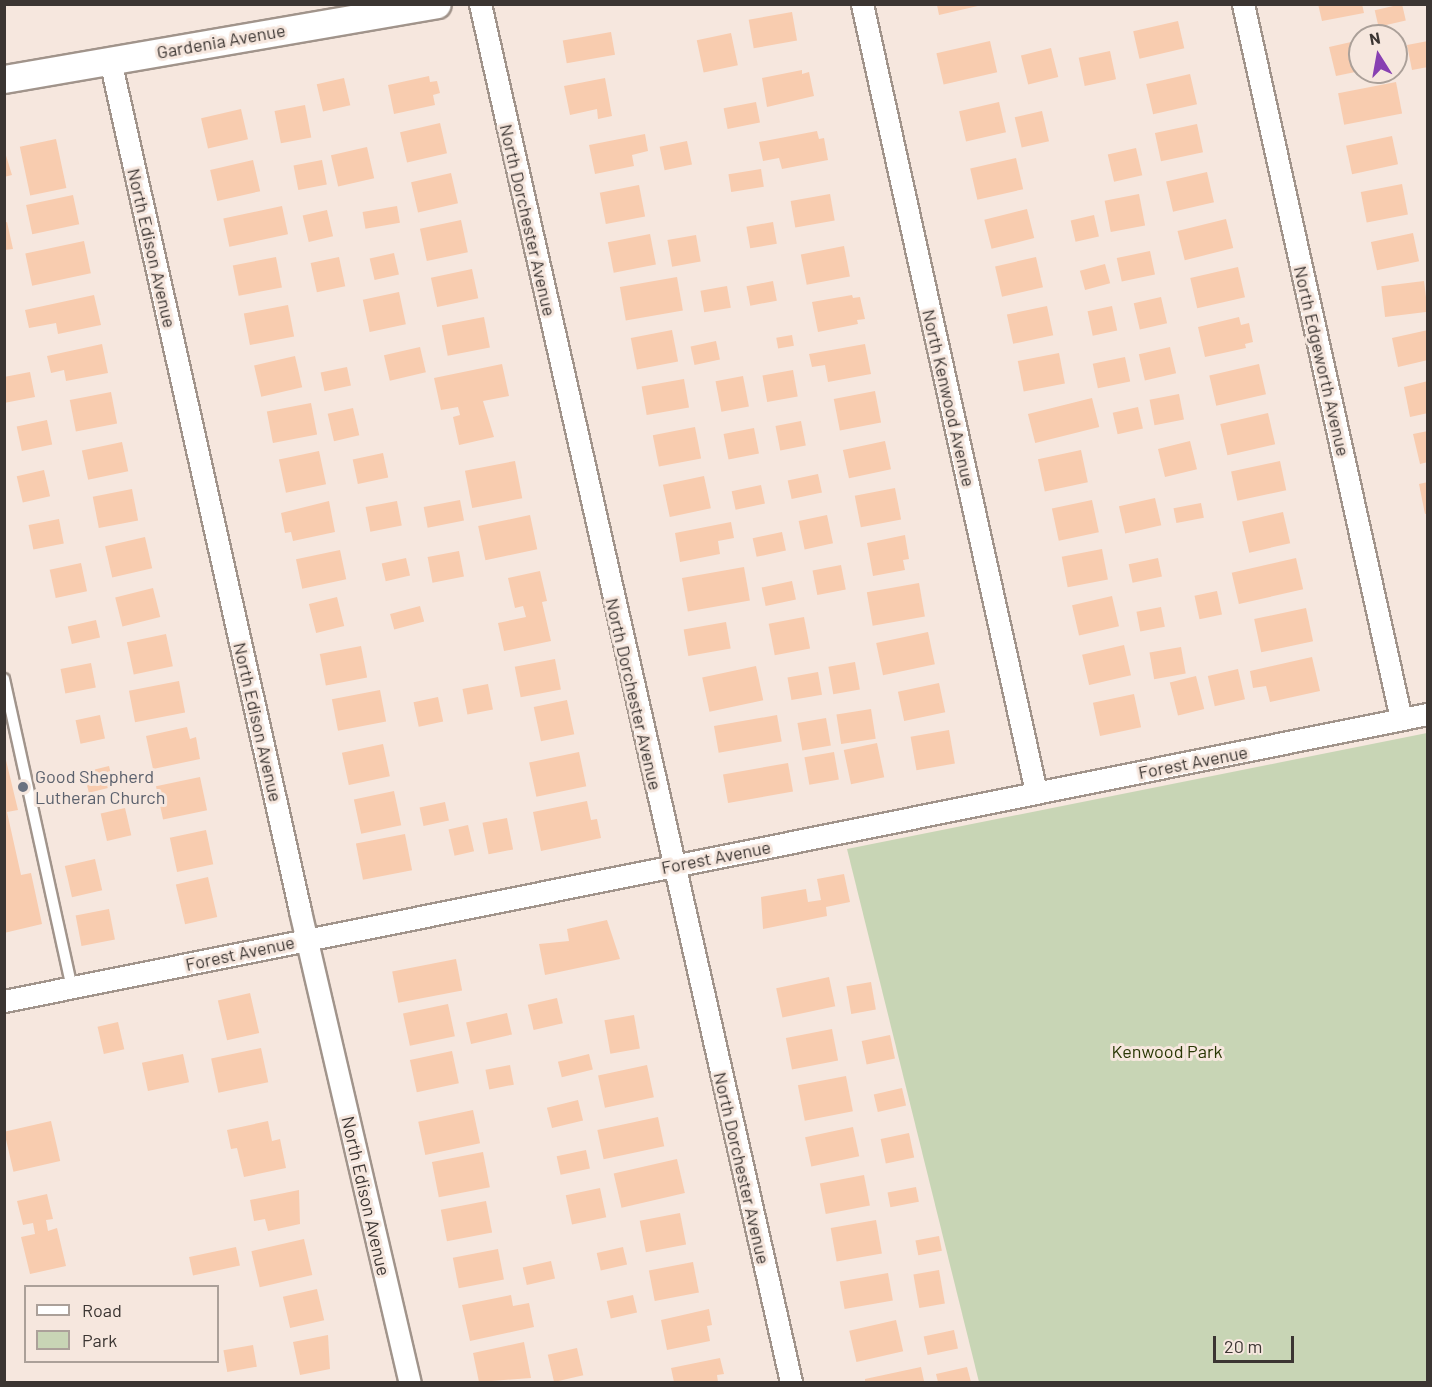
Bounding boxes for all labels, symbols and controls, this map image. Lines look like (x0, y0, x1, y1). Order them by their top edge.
street label: Gardenia Avenue (155, 19, 287, 63)
north arrow (1348, 24, 1408, 84)
text: N (1368, 27, 1382, 48)
street label: North Dorchester Avenue (495, 122, 561, 318)
street label: North Edison Avenue (123, 166, 181, 330)
street label: North Edgeworth Avenue (1290, 264, 1354, 458)
street label: North Kenwood Avenue (918, 307, 980, 489)
street label: North Dorchester Avenue (601, 596, 667, 792)
street label: North Edison Avenue (229, 640, 287, 804)
street label: Forest Avenue (1136, 741, 1250, 783)
place label: Good Shepherd Lutheran Church (35, 766, 165, 808)
marker: Good Shepherd Lutheran Church (16, 780, 30, 794)
street label: Forest Avenue (659, 836, 773, 878)
street label: Forest Avenue (183, 931, 297, 975)
park label: Kenwood Park (1112, 1040, 1222, 1062)
street label: North Dorchester Avenue (709, 1070, 775, 1266)
street label: North Edison Avenue (337, 1114, 395, 1278)
legend (24, 1285, 219, 1363)
text: Road (82, 1299, 122, 1321)
scale bar (1216, 1324, 1297, 1362)
text: Park (82, 1329, 117, 1351)
text: 20 m (1224, 1335, 1262, 1357)

